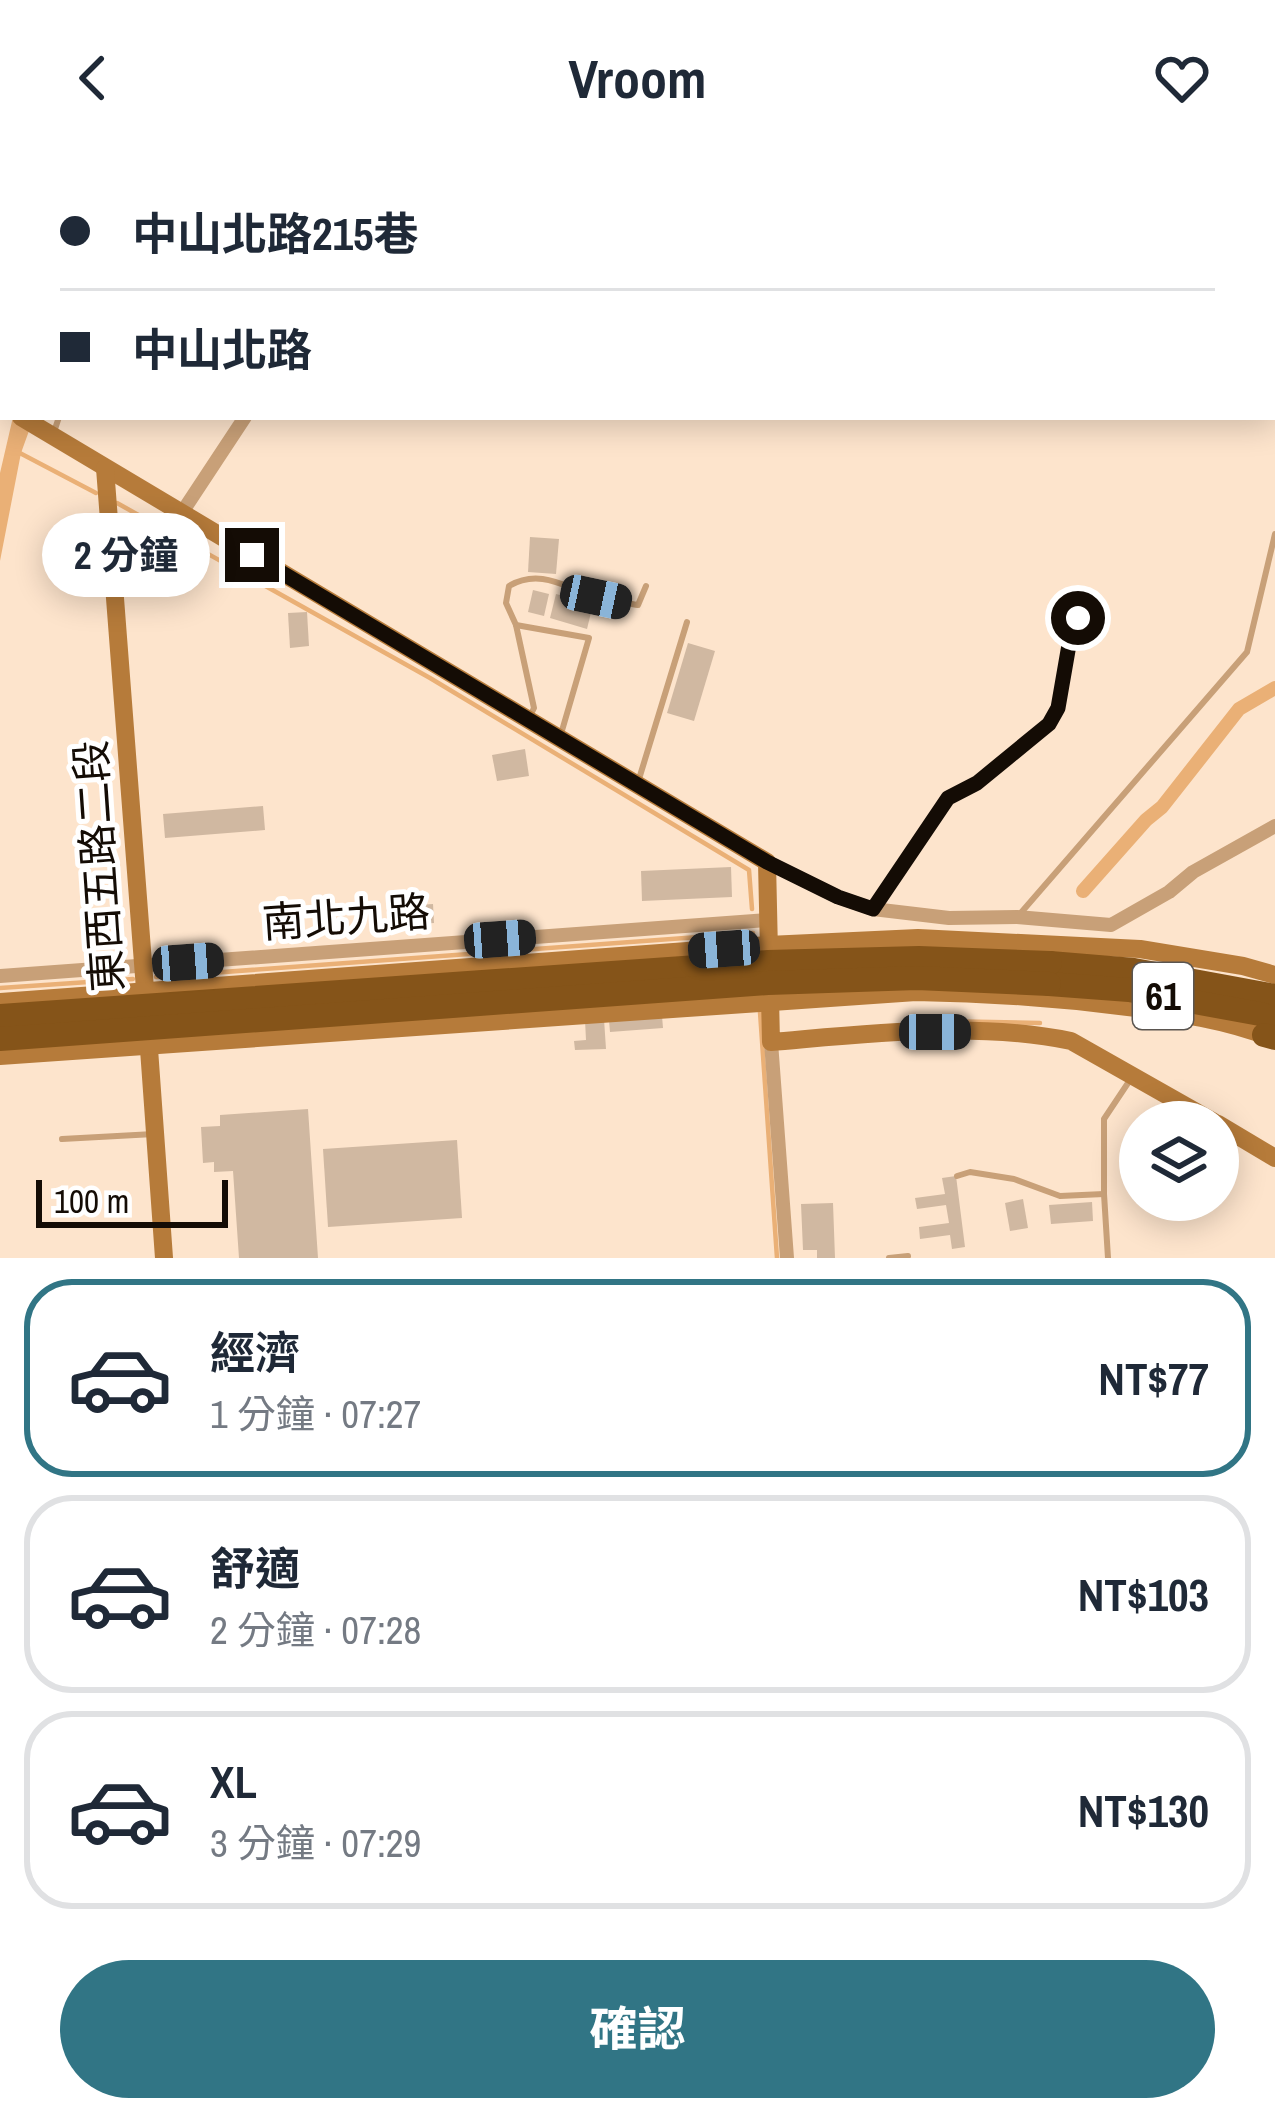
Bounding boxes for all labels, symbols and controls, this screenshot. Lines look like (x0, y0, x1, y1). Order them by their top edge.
text: Vroom (569, 42, 706, 115)
icon: back (60, 45, 126, 111)
icon: heart (1149, 45, 1215, 111)
text: 中山北路215巷 (132, 203, 419, 264)
text: 中山北路 (132, 319, 312, 380)
callout: 2 分鐘 (42, 513, 210, 597)
route end (225, 528, 279, 582)
text: 2 分鐘 (74, 529, 178, 581)
car (557, 572, 635, 622)
route start (1051, 591, 1105, 645)
street label: 東西五路二段 (62, 738, 136, 994)
street label: 南北九路 (260, 883, 432, 951)
car (463, 919, 537, 959)
car (687, 929, 761, 969)
car (151, 942, 225, 982)
road number: 61 (1133, 963, 1193, 1029)
car (899, 1014, 971, 1050)
map controls (1119, 1101, 1239, 1221)
button: layers (1119, 1101, 1239, 1221)
scale bar (36, 1174, 228, 1227)
text: 100 m (54, 1179, 129, 1223)
text: 經濟 (210, 1322, 300, 1383)
icon: car (66, 1324, 174, 1432)
text: NT$77 (1098, 1348, 1209, 1409)
text: 1 分鐘 · 07:27 (210, 1388, 421, 1440)
text: 舒適 (210, 1538, 300, 1599)
icon: car (66, 1540, 174, 1648)
text: NT$103 (1078, 1564, 1209, 1625)
text: 2 分鐘 · 07:28 (210, 1604, 421, 1656)
text: XL (210, 1751, 257, 1812)
icon: car (66, 1756, 174, 1864)
text: NT$130 (1078, 1780, 1209, 1841)
text: 3 分鐘 · 07:29 (210, 1817, 421, 1869)
button: 確認 (60, 1960, 1215, 2098)

